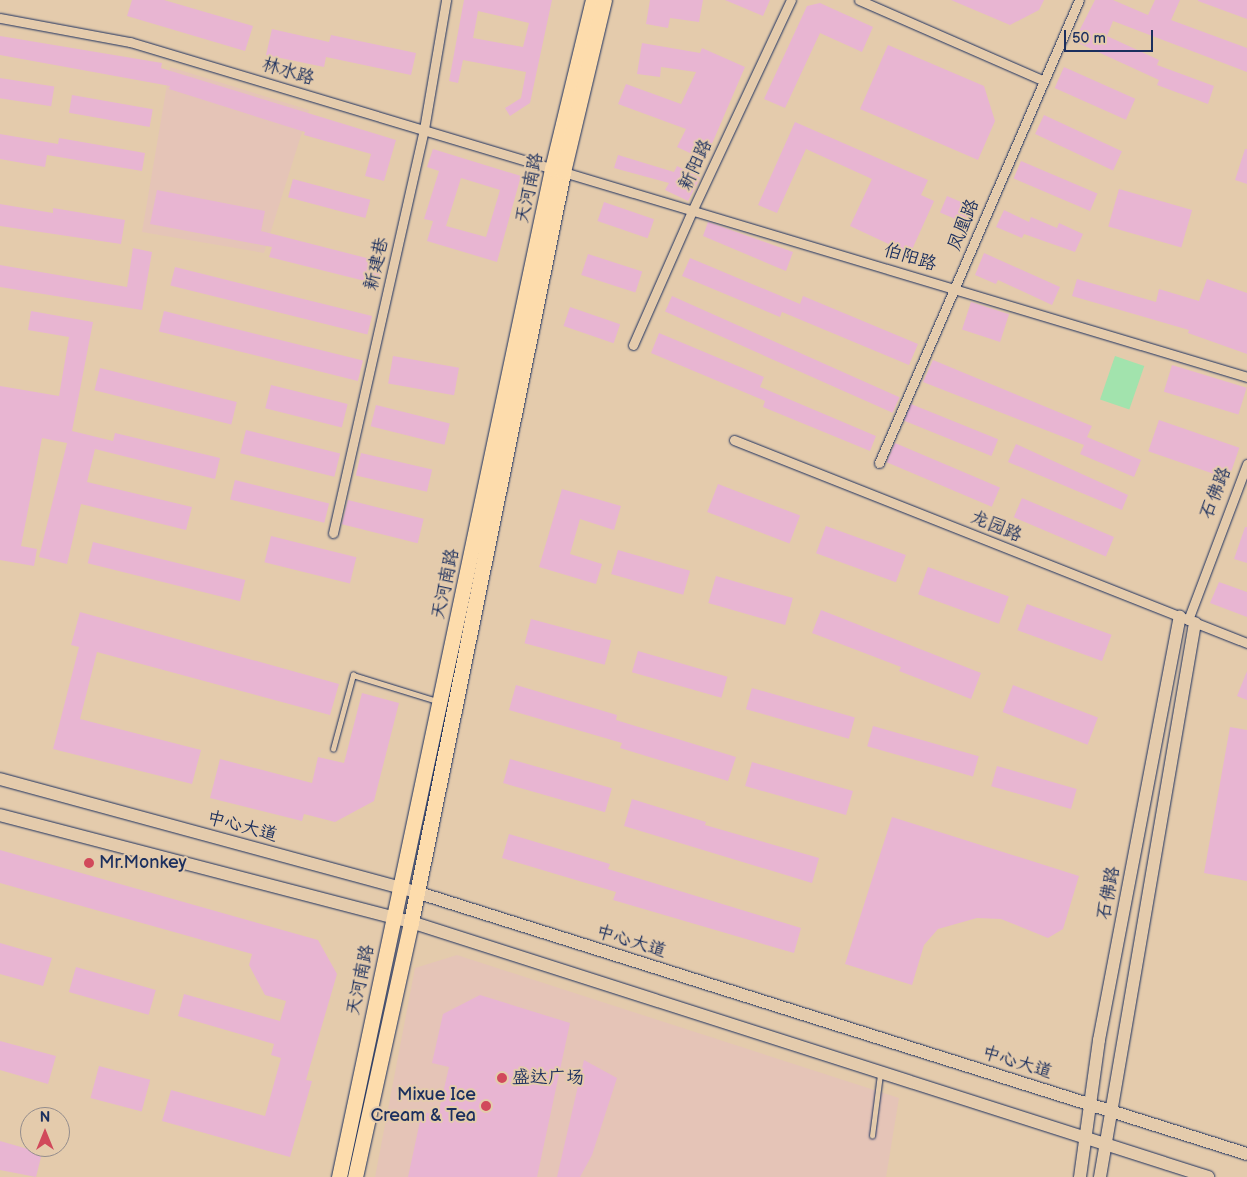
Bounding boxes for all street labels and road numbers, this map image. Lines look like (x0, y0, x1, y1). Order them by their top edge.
street label: 林水路 (259, 54, 317, 90)
street label: 新阳路 (675, 136, 717, 194)
street label: 天河南路 (512, 151, 548, 225)
street label: 凤凰路 (944, 196, 984, 254)
street label: 新建巷 (360, 235, 394, 293)
street label: 伯阳路 (881, 240, 939, 276)
street label: 石佛路 (1196, 464, 1236, 522)
street label: 龙园路 (967, 507, 1025, 547)
street label: 天河南路 (428, 547, 464, 621)
street label: 中心大道 (204, 807, 280, 847)
street label: 石佛路 (1093, 864, 1125, 922)
street label: 中心大道 (593, 921, 669, 963)
street label: 天河南路 (343, 943, 379, 1017)
street label: 中心大道 (979, 1042, 1055, 1084)

